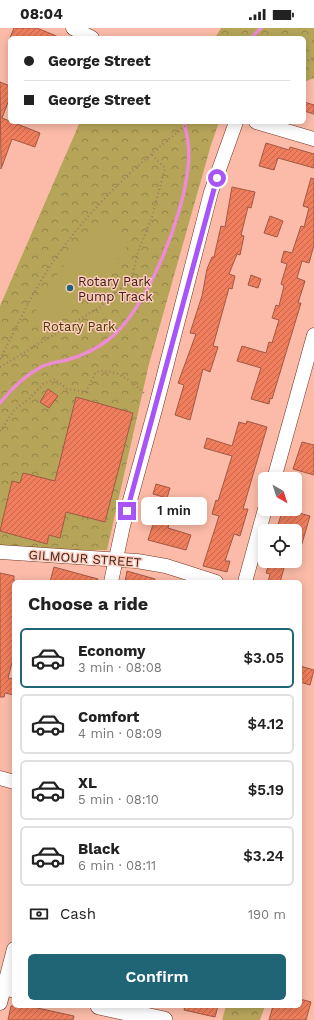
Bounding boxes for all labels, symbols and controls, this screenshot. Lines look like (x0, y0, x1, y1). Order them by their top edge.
text: 08:04 (20, 5, 63, 23)
text: George Street (48, 52, 151, 70)
text: George Street (48, 91, 151, 109)
route start (208, 169, 226, 187)
place label: Rotary Park Pump Track (78, 274, 153, 304)
marker: Rotary Park Pump Track (65, 283, 75, 293)
park label: Rotary Park (43, 319, 116, 334)
north arrow (258, 472, 302, 516)
map controls (258, 472, 302, 568)
callout: 1 min (141, 497, 207, 525)
route end (118, 502, 136, 520)
text: 1 min (157, 503, 191, 518)
button: locate (258, 524, 302, 568)
street label: GILMOUR STREET (28, 547, 142, 570)
text: Choose a ride (28, 593, 148, 614)
icon: car (30, 640, 66, 676)
text: Economy (78, 642, 145, 660)
text: $3.05 (243, 649, 284, 667)
text: 3 min · 08:08 (78, 660, 162, 675)
icon: car (30, 706, 66, 742)
text: Comfort (78, 708, 139, 726)
text: $4.12 (247, 715, 284, 733)
text: 4 min · 08:09 (78, 726, 162, 741)
icon: car (30, 772, 66, 808)
text: XL (78, 774, 97, 792)
text: $5.19 (248, 781, 284, 799)
text: 5 min · 08:10 (78, 792, 159, 807)
icon: car (30, 838, 66, 874)
text: Black (78, 840, 120, 858)
text: $3.24 (243, 847, 284, 865)
text: 6 min · 08:11 (78, 858, 156, 873)
icon: cash (28, 903, 50, 925)
text: Cash (60, 905, 96, 923)
text: 190 m (248, 907, 286, 922)
button: Confirm (28, 954, 286, 1000)

